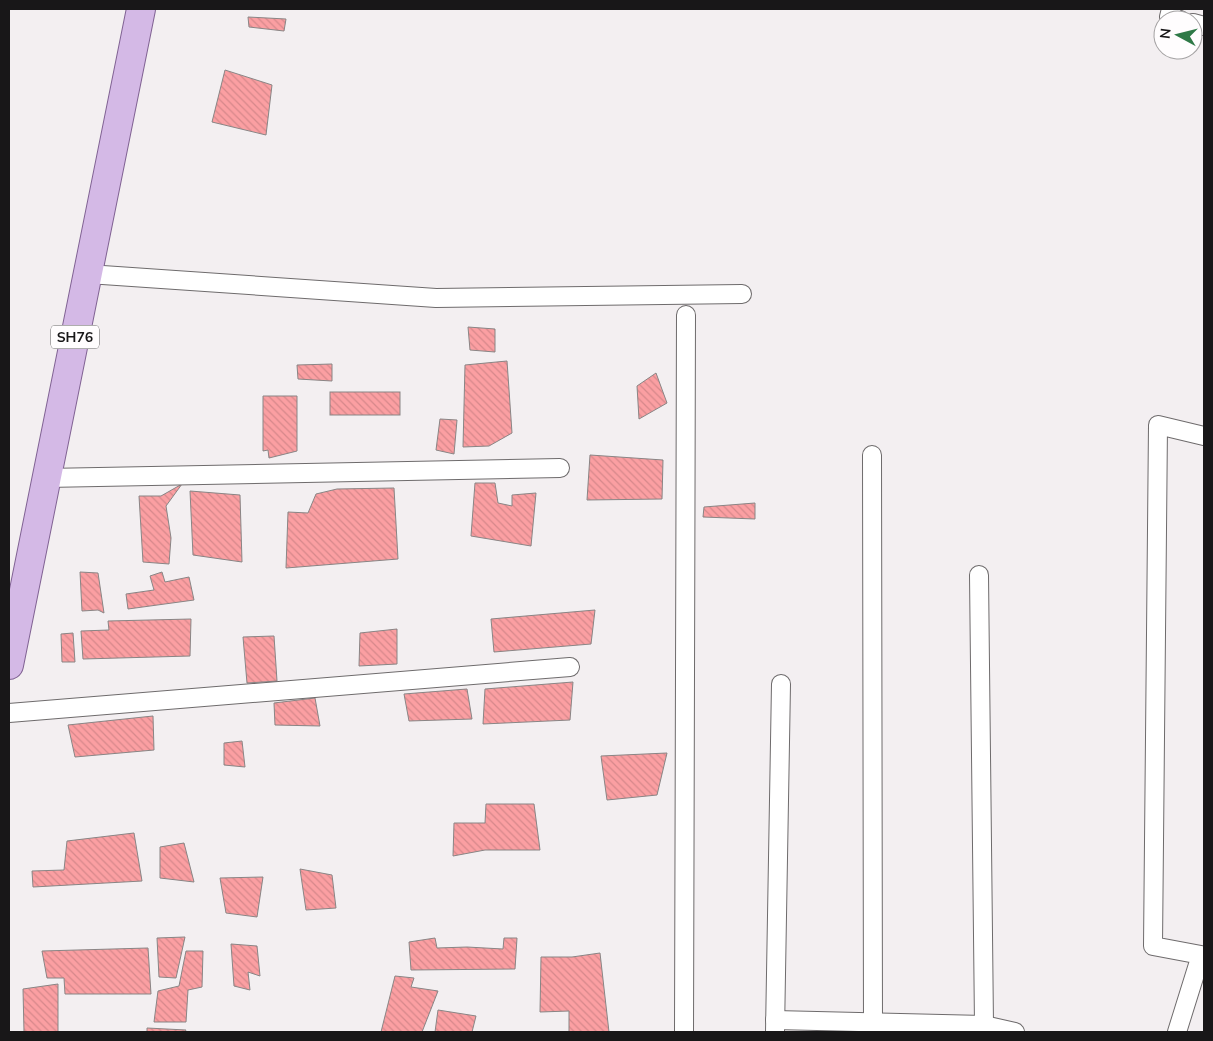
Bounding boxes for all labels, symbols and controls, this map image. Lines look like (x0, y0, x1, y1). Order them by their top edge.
north arrow (1153, 10, 1203, 60)
text: N (1156, 27, 1176, 40)
road number: SH76 (51, 326, 99, 348)

